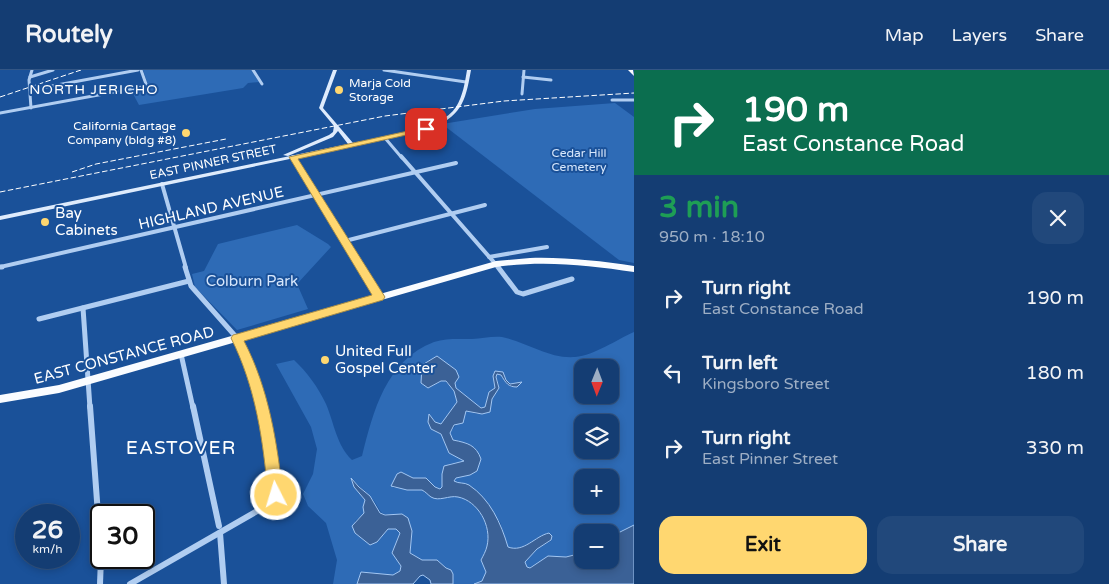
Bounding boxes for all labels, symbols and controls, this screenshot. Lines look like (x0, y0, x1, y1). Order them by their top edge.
text: Routely (25, 20, 113, 49)
text: Map (885, 24, 924, 46)
text: Layers (952, 24, 1007, 46)
text: Share (1035, 24, 1084, 46)
place label: Marja Cold Storage (349, 76, 411, 104)
district label: NORTH JERICHO (29, 81, 159, 98)
marker: Marja Cold Storage (333, 84, 345, 96)
text: 190 m (742, 89, 849, 131)
icon: right (659, 90, 724, 155)
pin (405, 108, 447, 150)
icon: arrive (412, 115, 440, 143)
place label: California Cartage Company (bldg #8) (67, 119, 176, 147)
marker: California Cartage Company (bldg #8) (180, 127, 192, 139)
text: East Constance Road (742, 131, 964, 157)
street label: EAST PINNER STREET (148, 142, 278, 182)
park label: Cedar Hill Cemetery (551, 146, 607, 174)
street label: HIGHLAND AVENUE (137, 183, 285, 233)
text: 3 min (659, 189, 739, 226)
button: close (1032, 192, 1084, 244)
place label: Bay Cabinets (55, 204, 118, 239)
marker: Bay Cabinets (39, 216, 51, 228)
text: 950 m · 18:10 (659, 227, 765, 247)
park label: Colburn Park (206, 272, 298, 290)
text: Turn right (702, 277, 790, 299)
icon: right (659, 284, 687, 312)
text: 190 m (1026, 287, 1084, 309)
text: East Constance Road (702, 299, 864, 319)
street label: EAST CONSTANCE ROAD (32, 322, 216, 388)
place label: United Full Gospel Center (335, 342, 436, 377)
text: Turn left (702, 352, 778, 374)
marker: United Full Gospel Center (319, 354, 331, 366)
north arrow (574, 359, 619, 404)
map controls (574, 359, 619, 569)
icon: left (659, 359, 687, 387)
text: 180 m (1026, 362, 1084, 384)
text: Kingsboro Street (702, 374, 830, 394)
button: layers (574, 414, 619, 459)
text: Turn right (702, 427, 790, 449)
icon: right (659, 434, 687, 462)
district label: EASTOVER (126, 437, 236, 459)
text: 330 m (1026, 437, 1084, 459)
text: East Pinner Street (702, 449, 838, 469)
position arrow (249, 468, 301, 520)
button: + (574, 469, 619, 514)
speed limit sign: 30 (90, 504, 155, 569)
text: 26 (32, 515, 63, 545)
button: Exit (659, 516, 867, 574)
button: Share (877, 516, 1084, 574)
button: − (574, 524, 619, 569)
text: km/h (32, 542, 63, 556)

